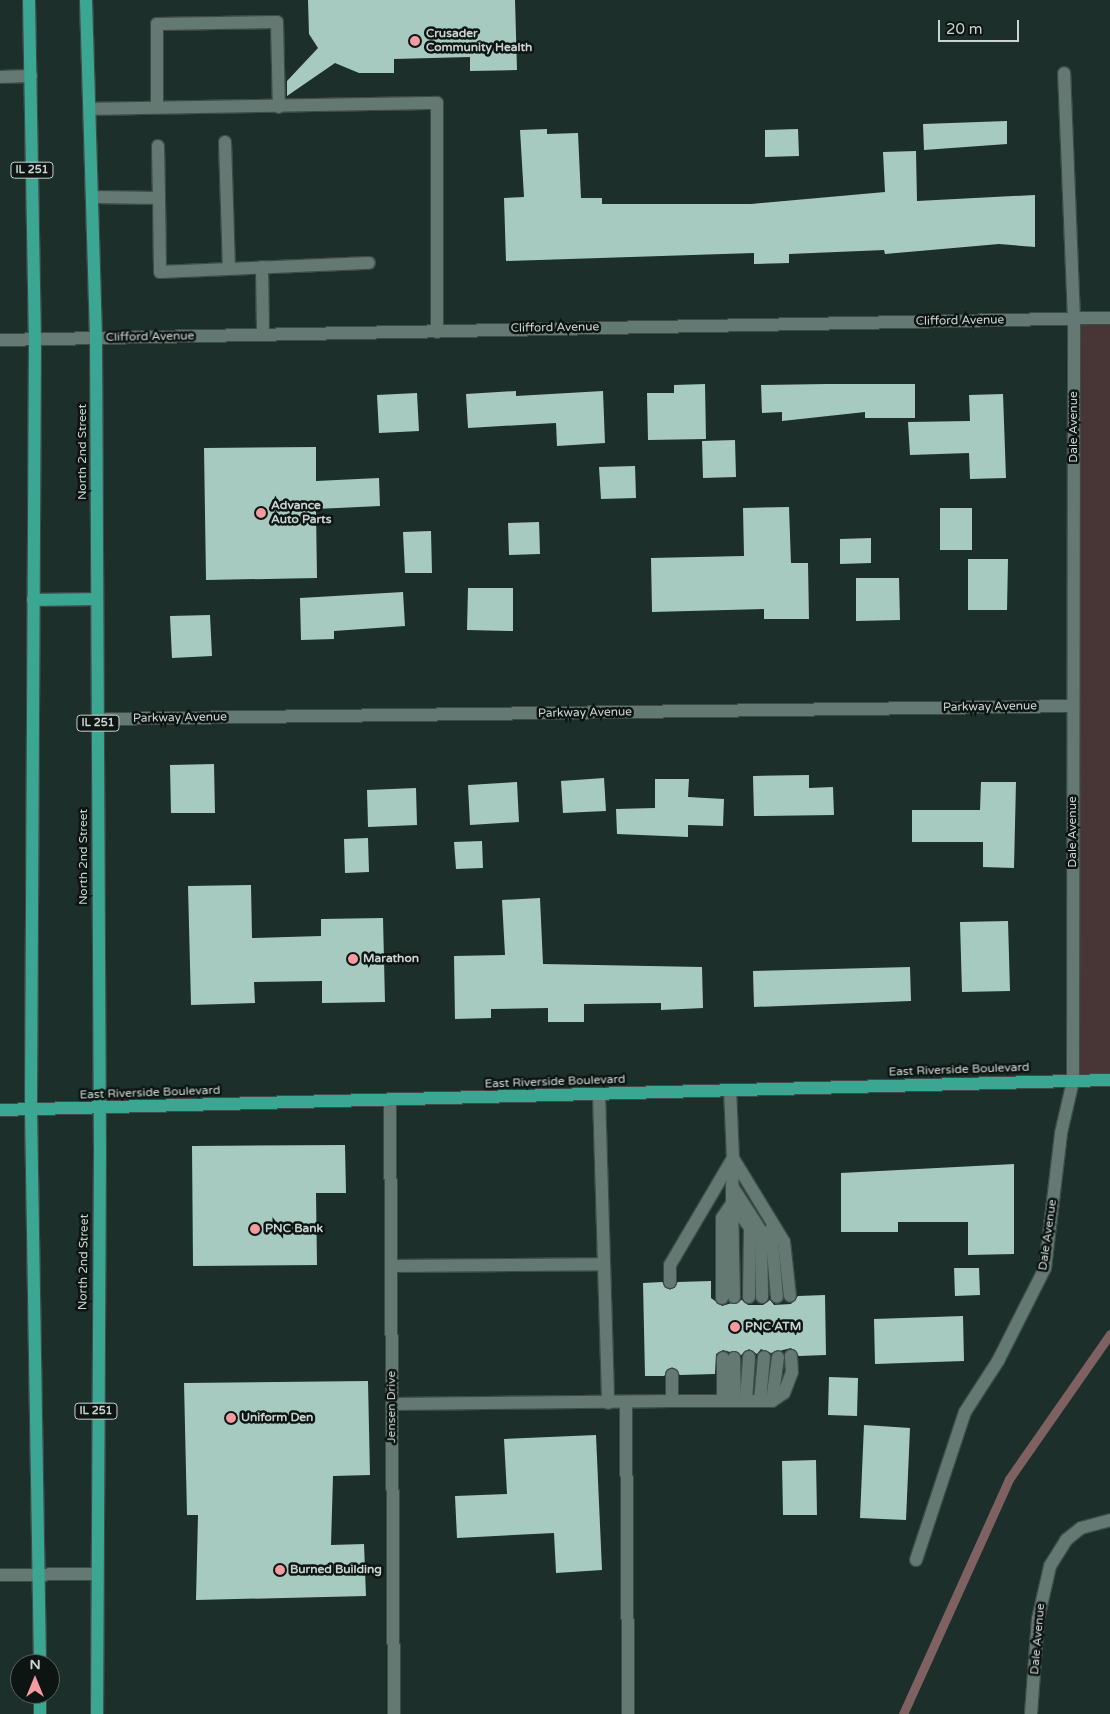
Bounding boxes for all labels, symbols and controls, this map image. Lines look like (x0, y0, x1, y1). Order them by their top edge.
scale bar (940, 10, 1021, 42)
text: 20 m (946, 20, 983, 38)
place label: Crusader Community Health (426, 27, 532, 55)
marker: Crusader Community Health (408, 34, 422, 48)
road number: IL 251 (10, 162, 54, 178)
street label: Clifford Avenue (916, 313, 1004, 329)
street label: Clifford Avenue (511, 320, 599, 336)
street label: Clifford Avenue (106, 329, 194, 345)
street label: Dale Avenue (1067, 391, 1081, 463)
street label: North 2nd Street (76, 404, 90, 500)
place label: Advance Auto Parts (271, 499, 331, 527)
marker: Advance Auto Parts (255, 507, 267, 519)
street label: Parkway Avenue (943, 699, 1037, 715)
street label: Parkway Avenue (538, 705, 632, 721)
street label: Parkway Avenue (133, 710, 227, 726)
road number: IL 251 (76, 714, 120, 731)
street label: Dale Avenue (1066, 796, 1080, 868)
street label: North 2nd Street (77, 809, 91, 905)
place label: Marathon (363, 952, 419, 966)
marker: Marathon (347, 953, 359, 965)
street label: East Riverside Boulevard (888, 1060, 1030, 1080)
street label: East Riverside Boulevard (484, 1072, 626, 1092)
street label: East Riverside Boulevard (79, 1083, 221, 1103)
street label: Dale Avenue (1036, 1199, 1060, 1271)
street label: North 2nd Street (76, 1214, 92, 1310)
place label: PNC Bank (265, 1222, 323, 1236)
marker: PNC Bank (249, 1223, 261, 1235)
place label: PNC ATM (745, 1320, 801, 1334)
marker: PNC ATM (729, 1321, 741, 1333)
street label: Jensen Drive (385, 1371, 399, 1443)
road number: IL 251 (74, 1402, 118, 1420)
place label: Uniform Den (241, 1411, 313, 1425)
marker: Uniform Den (225, 1412, 237, 1424)
place label: Burned Building (290, 1563, 382, 1577)
marker: Burned Building (274, 1564, 286, 1576)
street label: Dale Avenue (1028, 1603, 1048, 1675)
north arrow (10, 1654, 60, 1704)
text: N (29, 1656, 41, 1673)

